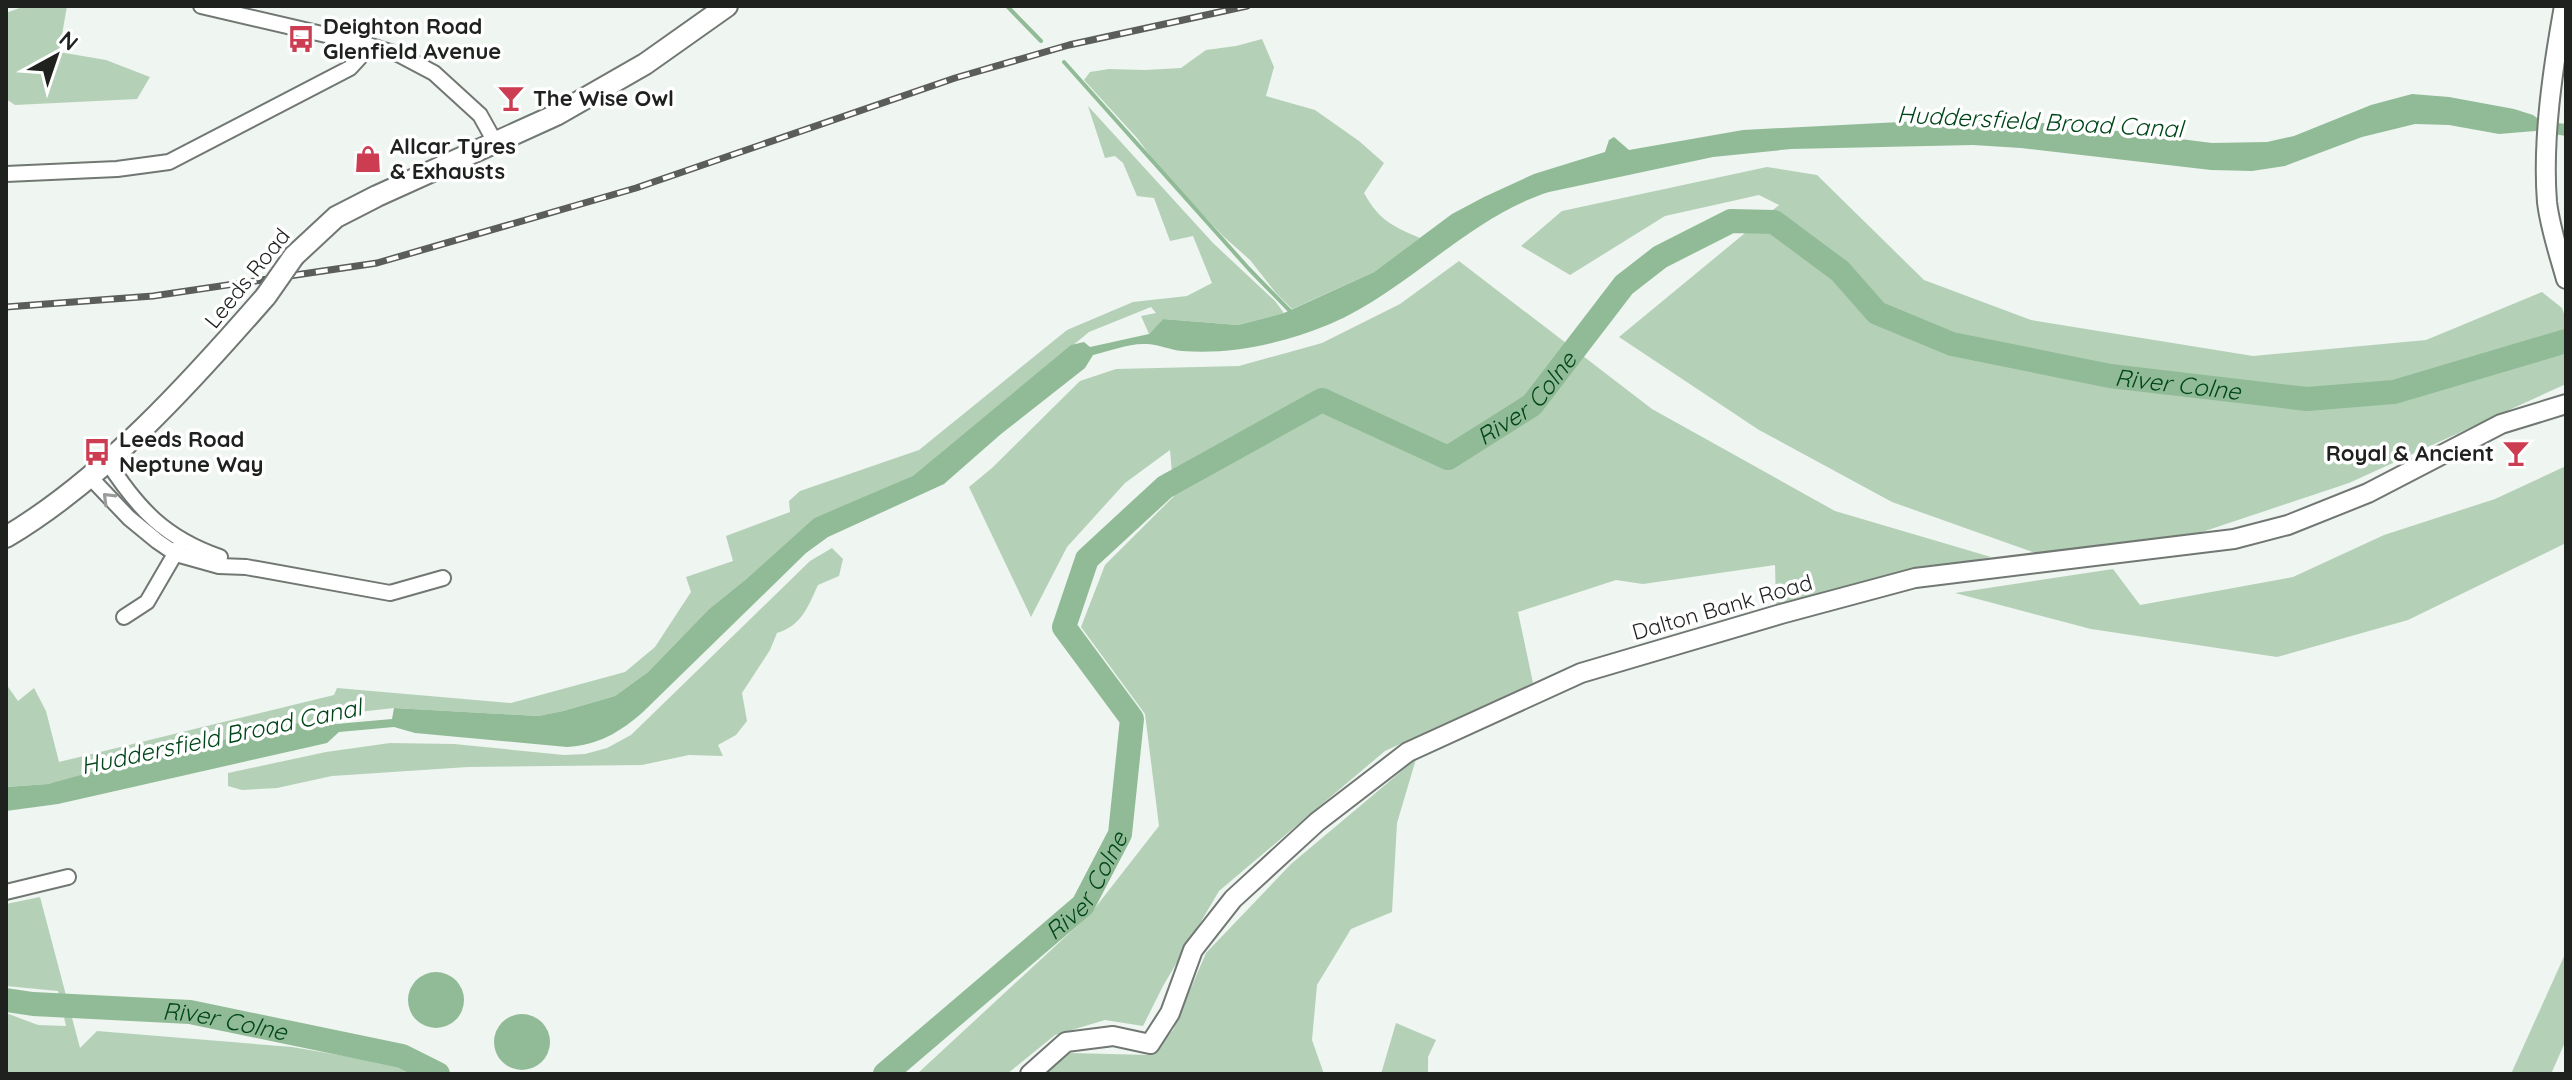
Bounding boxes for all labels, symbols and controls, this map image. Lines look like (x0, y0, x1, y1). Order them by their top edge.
place label: Deighton Road Glenfield Avenue (323, 12, 501, 65)
north arrow (16, 16, 96, 96)
bus stop icon: Deighton Road Glenfield Avenue (286, 24, 316, 54)
text: N (54, 25, 84, 57)
bar icon: The Wise Owl (496, 83, 526, 113)
place label: The Wise Owl (533, 84, 674, 112)
water label: Huddersfield Broad Canal (1896, 99, 2186, 144)
place label: Allcar Tyres & Exhausts (390, 132, 516, 185)
shop icon: Allcar Tyres & Exhausts (353, 144, 383, 174)
street label: Leeds Road (198, 222, 296, 334)
water label: River Colne (1471, 344, 1583, 451)
water label: River Colne (2113, 362, 2244, 406)
place label: Leeds Road Neptune Way (119, 425, 263, 478)
bus stop icon: Leeds Road Neptune Way (82, 437, 112, 467)
bar icon: Royal & Ancient (2501, 438, 2531, 468)
place label: Royal & Ancient (2326, 439, 2494, 467)
one-way arrow (103, 493, 117, 507)
street label: Dalton Bank Road (1629, 568, 1815, 646)
water label: Huddersfield Broad Canal (78, 691, 367, 780)
water label: River Colne (1039, 825, 1134, 946)
water label: River Colne (162, 996, 291, 1047)

